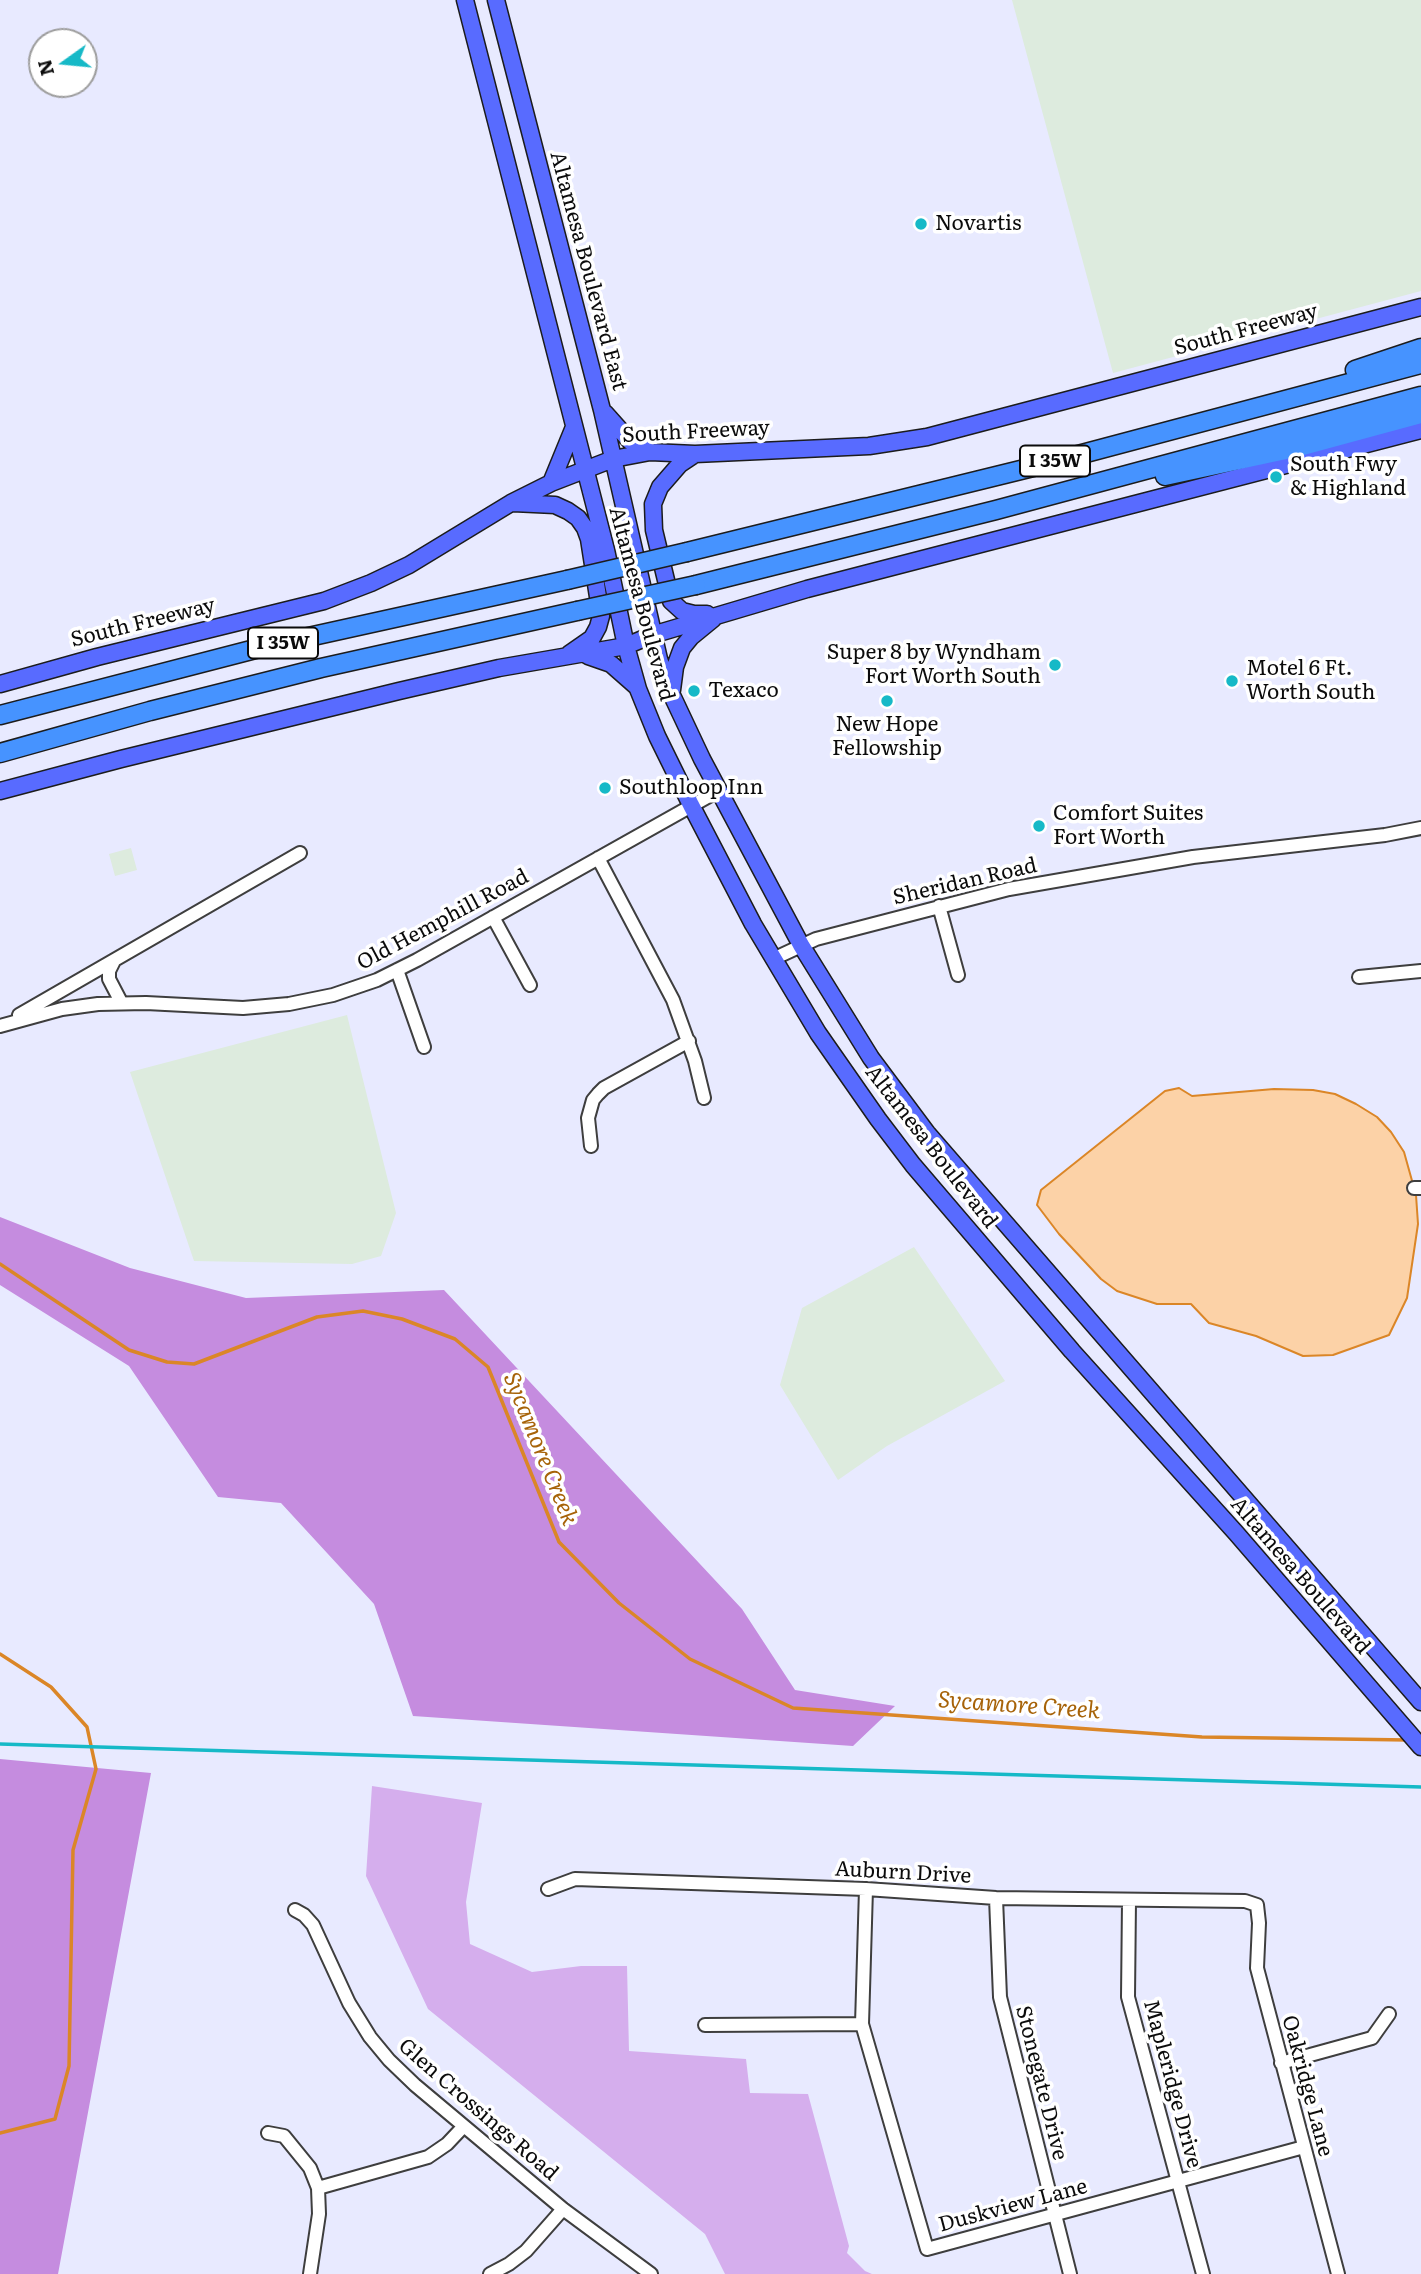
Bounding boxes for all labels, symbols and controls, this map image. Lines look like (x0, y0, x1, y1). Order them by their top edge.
north arrow (28, 28, 98, 98)
text: N (29, 57, 60, 79)
street label: Altamesa Boulevard East (544, 149, 632, 393)
place label: Novartis (935, 211, 1022, 237)
marker: Novartis (913, 216, 929, 232)
street label: South Freeway (1171, 299, 1321, 361)
street label: South Freeway (621, 416, 771, 448)
road number: I 35W (1020, 446, 1090, 476)
place label: South Fwy & Highland (1290, 452, 1406, 502)
marker: South Fwy & Highland (1268, 469, 1284, 485)
street label: Altamesa Boulevard (603, 504, 679, 704)
street label: South Freeway (68, 593, 218, 653)
road number: I 35W (248, 628, 318, 658)
place label: Super 8 by Wyndham Fort Worth South (827, 640, 1041, 690)
place label: Motel 6 Ft. Worth South (1246, 656, 1376, 706)
marker: Super 8 by Wyndham Fort Worth South (1047, 657, 1063, 673)
marker: Motel 6 Ft. Worth South (1224, 673, 1240, 689)
place label: Texaco (708, 678, 779, 704)
marker: Texaco (686, 683, 702, 699)
marker: New Hope Fellowship (879, 693, 895, 709)
place label: New Hope Fellowship (832, 712, 942, 762)
place label: Southloop Inn (619, 775, 763, 801)
marker: Southloop Inn (597, 780, 613, 796)
place label: Comfort Suites Fort Worth (1053, 801, 1203, 851)
marker: Comfort Suites Fort Worth (1031, 818, 1047, 834)
street label: Sheridan Road (891, 853, 1039, 911)
street label: Old Hemphill Road (353, 864, 533, 976)
street label: Altamesa Boulevard (859, 1060, 1003, 1234)
water label: Sycamore Creek (497, 1369, 583, 1529)
street label: Altamesa Boulevard (1225, 1492, 1375, 1660)
water label: Sycamore Creek (937, 1687, 1101, 1725)
street label: Auburn Drive (834, 1857, 972, 1889)
street label: Mapleridge Drive (1137, 1997, 1207, 2171)
street label: Stonegate Drive (1010, 2003, 1072, 2163)
street label: Oakridge Lane (1276, 2013, 1338, 2159)
street label: Glen Crossings Road (393, 2034, 563, 2186)
street label: Duskview Lane (936, 2174, 1090, 2238)

